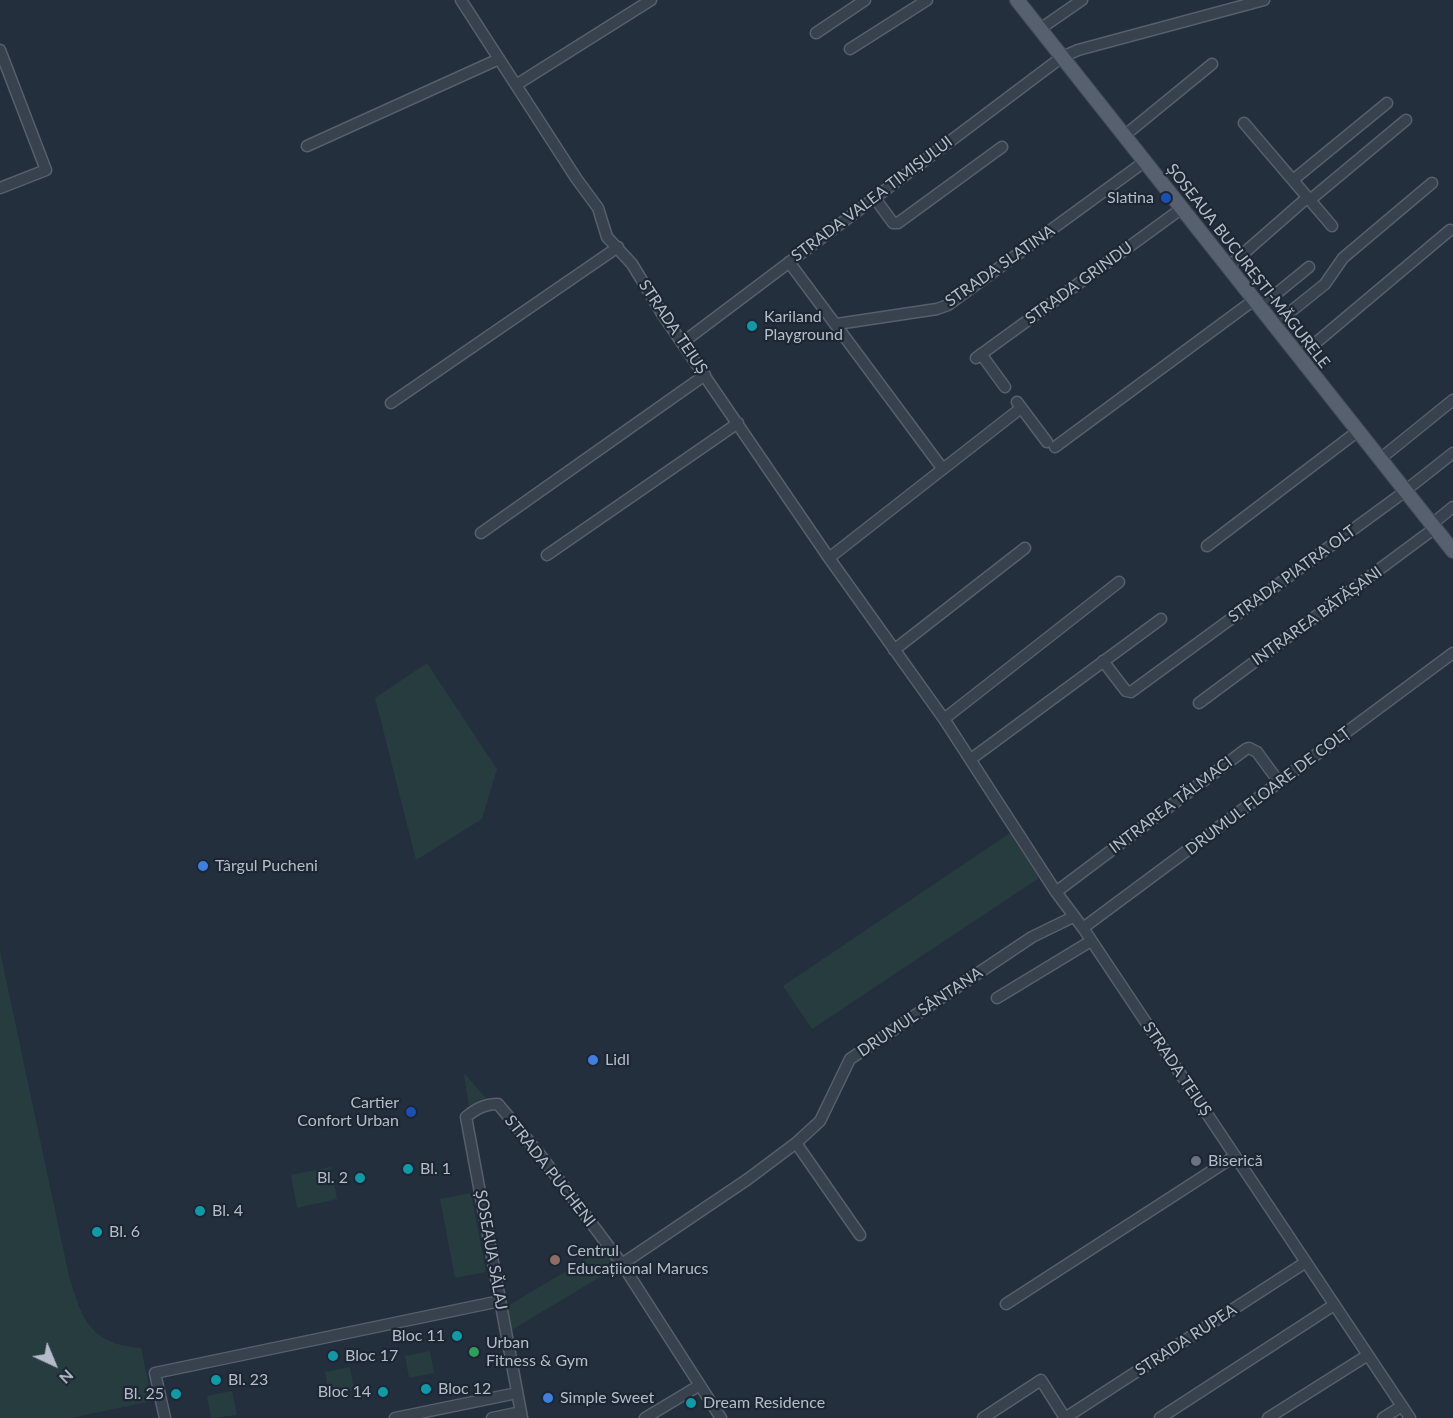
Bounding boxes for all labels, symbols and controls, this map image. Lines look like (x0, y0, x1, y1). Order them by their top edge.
street label: STRADA VALEA TIMIȘULUI (788, 132, 956, 266)
street label: ȘOSEAUA BUCUREȘTI-MĂGURELE (1162, 160, 1334, 372)
place label: Slatina (1107, 188, 1154, 208)
marker: Slatina (1159, 191, 1173, 205)
street label: STRADA SLATINA (942, 221, 1058, 311)
street label: STRADA GRINDU (1022, 238, 1136, 328)
street label: STRADA TEIUȘ (634, 276, 712, 378)
place label: Kariland Playground (764, 307, 843, 345)
marker: Kariland Playground (745, 319, 759, 333)
street label: STRADA PIATRA OLT (1224, 521, 1360, 627)
street label: INTRAREA BĂTĂȘANI (1248, 562, 1386, 670)
street label: DRUMUL FLOARE DE COLȚ (1182, 723, 1354, 859)
street label: INTRAREA TĂLMACI (1106, 752, 1236, 858)
place label: Târgul Pucheni (215, 856, 318, 876)
marker: Târgul Pucheni (196, 859, 210, 873)
street label: DRUMUL SÂNTANA (854, 963, 986, 1061)
street label: STRADA TEIUȘ (1138, 1018, 1216, 1120)
place label: Lidl (605, 1050, 630, 1070)
marker: Lidl (586, 1053, 600, 1067)
place label: Cartier Confort Urban (297, 1093, 399, 1131)
marker: Cartier Confort Urban (404, 1105, 418, 1119)
street label: STRADA PUCHENI (501, 1112, 599, 1230)
place label: Biserică (1208, 1151, 1263, 1171)
marker: Biserică (1189, 1154, 1203, 1168)
place label: Bl. 1 (420, 1159, 451, 1179)
marker: Bl. 1 (401, 1162, 415, 1176)
place label: Bl. 2 (317, 1168, 348, 1188)
marker: Bl. 2 (353, 1171, 367, 1185)
street label: ȘOSEAUA SĂLAJ (471, 1188, 511, 1312)
place label: Bl. 4 (212, 1201, 243, 1221)
marker: Bl. 4 (193, 1204, 207, 1218)
place label: Bl. 6 (109, 1222, 140, 1242)
marker: Bl. 6 (90, 1225, 104, 1239)
place label: Centrul Educațiional Marucs (567, 1241, 708, 1279)
marker: Centrul Educațiional Marucs (548, 1253, 562, 1267)
street label: STRADA RUPEA (1132, 1300, 1240, 1380)
place label: Bloc 11 (392, 1326, 445, 1346)
marker: Bloc 11 (450, 1329, 464, 1343)
place label: Urban Fitness & Gym (486, 1333, 588, 1371)
north arrow (24, 1334, 84, 1394)
marker: Urban Fitness & Gym (467, 1345, 481, 1359)
place label: Bloc 17 (345, 1346, 398, 1366)
marker: Bloc 17 (326, 1349, 340, 1363)
text: N (56, 1366, 78, 1388)
place label: Bl. 23 (228, 1370, 268, 1390)
marker: Bl. 23 (209, 1373, 223, 1387)
place label: Bloc 12 (438, 1379, 491, 1399)
place label: Bloc 14 (318, 1382, 371, 1402)
marker: Bloc 12 (419, 1382, 433, 1396)
place label: Bl. 25 (124, 1384, 164, 1404)
marker: Bloc 14 (376, 1385, 390, 1399)
marker: Bl. 25 (169, 1387, 183, 1401)
place label: Simple Sweet (560, 1388, 654, 1408)
marker: Simple Sweet (541, 1391, 555, 1405)
place label: Dream Residence (703, 1393, 825, 1413)
marker: Dream Residence (684, 1396, 698, 1410)

